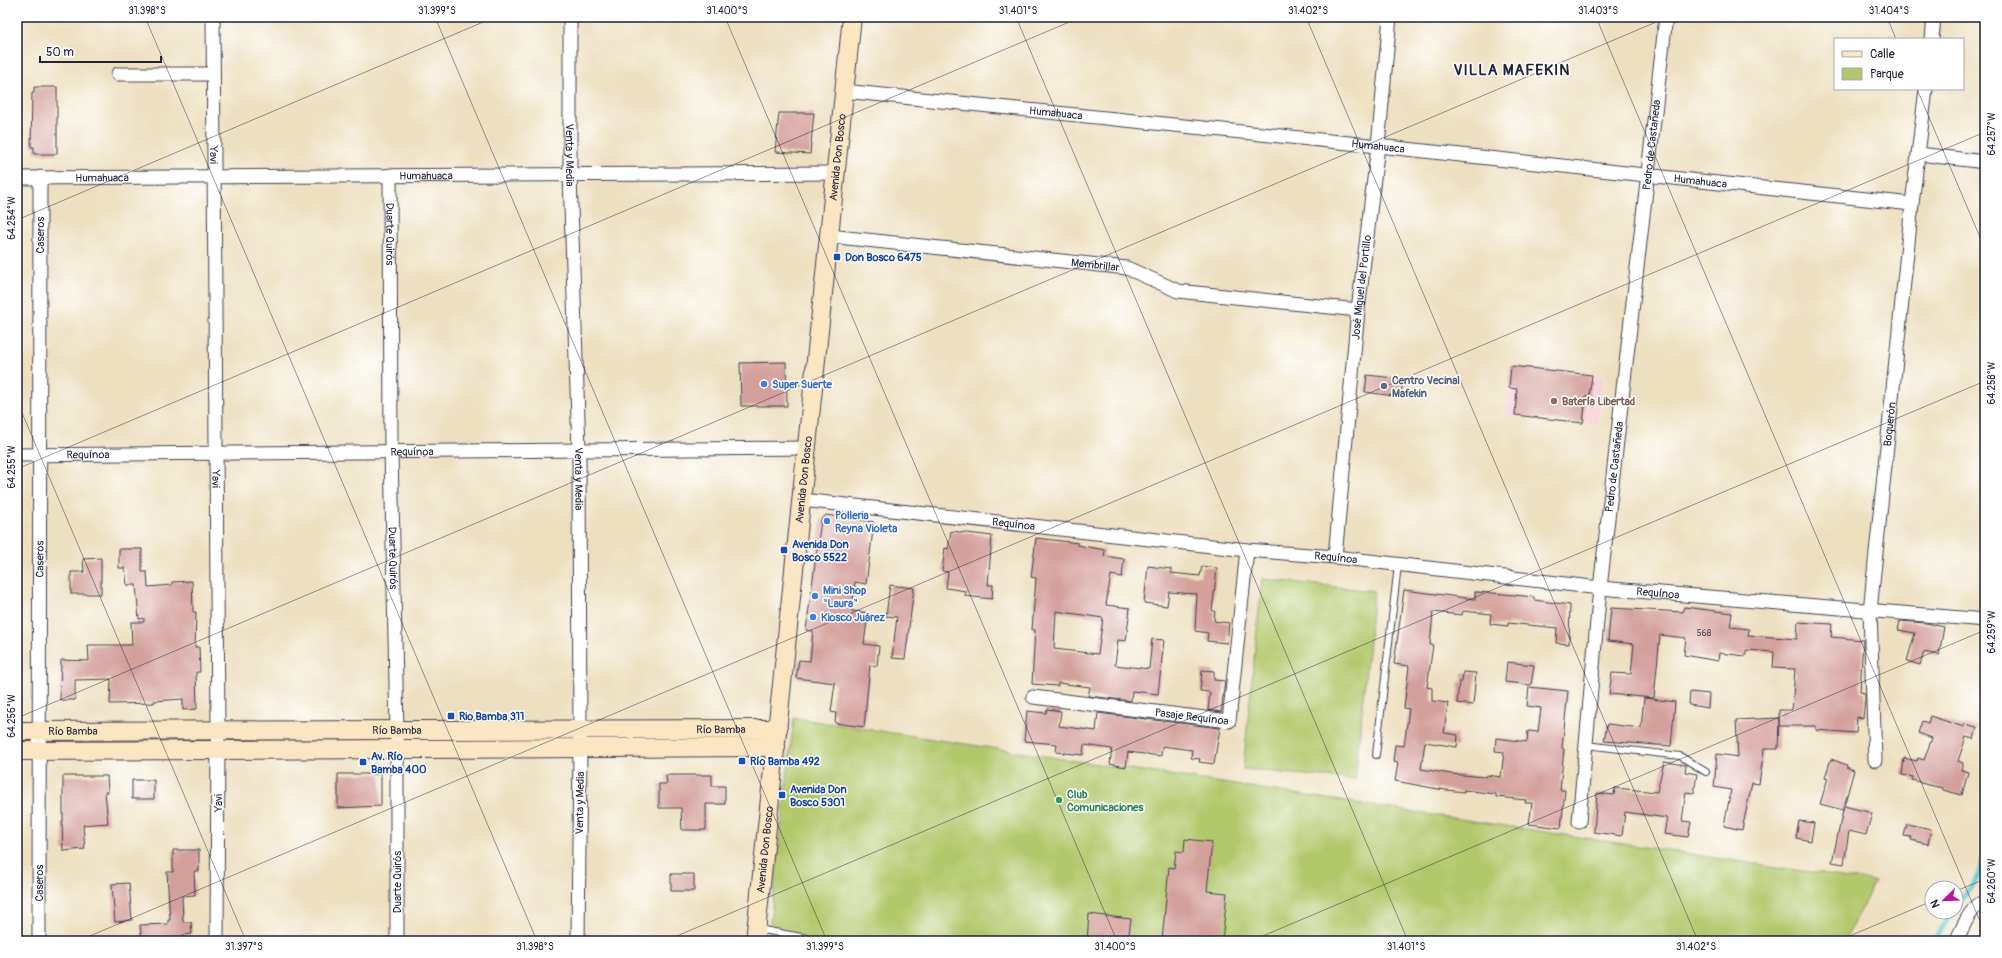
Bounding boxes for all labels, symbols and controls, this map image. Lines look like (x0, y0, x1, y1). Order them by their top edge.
text: 31.398°S (128, 5, 166, 17)
text: 31.399°S (418, 5, 456, 17)
text: 31.400°S (706, 5, 748, 17)
text: 31.401°S (999, 5, 1037, 17)
text: 31.402°S (1288, 5, 1328, 17)
text: 31.403°S (1578, 5, 1618, 17)
text: 31.404°S (1869, 5, 1909, 17)
scale bar (40, 38, 161, 64)
legend (1834, 38, 1964, 90)
text: 50 m (46, 45, 74, 60)
text: Calle (1870, 47, 1895, 62)
district label: VILLA MAFEKIN (1454, 61, 1570, 80)
text: Parque (1870, 67, 1904, 82)
street label: Pedro de Castañeda (1640, 99, 1663, 191)
street label: Humahuaca (1029, 104, 1083, 122)
text: 64.257°W (1986, 112, 1998, 156)
street label: Avenida Don Bosco (826, 113, 848, 202)
street label: Venta y Media (563, 124, 577, 187)
street label: Humahuaca (1351, 137, 1406, 155)
street label: Yavi (207, 145, 221, 164)
street label: Humahuaca (399, 169, 453, 182)
street label: Humahuaca (75, 171, 129, 184)
street label: Humahuaca (1673, 172, 1728, 190)
text: 64.254°W (6, 196, 18, 240)
street label: Duarte Quirós (384, 203, 397, 265)
street label: Caseros (33, 216, 46, 253)
street label: José Miguel del Portillo (1349, 234, 1374, 340)
place label: Don Bosco 6475 (845, 251, 922, 264)
marker: Don Bosco 6475 (832, 252, 842, 262)
street label: Membrillar (1071, 256, 1120, 274)
text: 64.258°W (1986, 361, 1998, 404)
place label: Centro Vecinal Mafekin (1392, 374, 1460, 400)
place label: Super Suerte (772, 378, 833, 391)
marker: Super Suerte (759, 379, 769, 389)
marker: Centro Vecinal Mafekin (1379, 381, 1389, 391)
place label: Batería Libertad (1562, 395, 1635, 408)
marker: Batería Libertad (1549, 396, 1559, 406)
street label: Boquerón (1881, 401, 1898, 447)
street label: Pedro de Castañeda (1602, 421, 1626, 513)
street label: Avenida Don Bosco (792, 435, 814, 524)
text: 64.255°W (6, 445, 18, 489)
street label: Requínoa (390, 445, 434, 458)
street label: Venta y Media (572, 447, 586, 510)
street label: Requínoa (66, 448, 110, 461)
street label: Yavi (210, 469, 223, 488)
place label: Polleria Reyna Violeta (835, 509, 897, 535)
street label: Requínoa (992, 515, 1036, 533)
marker: Polleria Reyna Violeta (822, 516, 832, 526)
street label: Duarte Quirós (386, 526, 400, 590)
place label: Avenida Don Bosco 5522 (792, 538, 849, 564)
street label: Caseros (33, 540, 46, 577)
marker: Avenida Don Bosco 5522 (779, 545, 789, 555)
street label: Requínoa (1314, 549, 1358, 566)
place label: Mini Shop "Laura" (823, 584, 866, 610)
street label: Requínoa (1636, 585, 1680, 601)
marker: Mini Shop "Laura" (810, 591, 820, 601)
text: 64.259°W (1986, 610, 1998, 653)
place label: Kiosco Juárez (821, 611, 885, 624)
marker: Kiosco Juárez (808, 612, 818, 622)
house number: 568 (1697, 628, 1712, 639)
text: 64.256°W (6, 694, 18, 738)
street label: Pasaje Requínoa (1154, 705, 1229, 727)
place label: Rio Bamba 311 (459, 710, 524, 723)
marker: Rio Bamba 311 (446, 711, 456, 721)
street label: Río Bamba (372, 723, 422, 737)
street label: Río Bamba (696, 723, 746, 736)
street label: Río Bamba (48, 724, 98, 737)
place label: Av. Río Bamba 400 (371, 750, 427, 776)
place label: Río Bamba 492 (750, 755, 820, 768)
marker: Río Bamba 492 (737, 756, 747, 766)
marker: Av. Río Bamba 400 (358, 757, 368, 767)
street label: Venta y Media (573, 772, 587, 834)
place label: Avenida Don Bosco 5301 (790, 783, 847, 809)
place label: Club Comunicaciones (1067, 788, 1144, 814)
marker: Avenida Don Bosco 5301 (777, 790, 787, 800)
street label: Yavi (212, 794, 225, 813)
marker: Club Comunicaciones (1054, 795, 1064, 805)
street label: Avenida Don Bosco (754, 805, 776, 894)
street label: Duarte Quirós (391, 851, 404, 913)
text: 64.260°W (1986, 858, 1998, 903)
street label: Caseros (33, 864, 46, 901)
north arrow (1924, 880, 1964, 920)
text: N (1928, 897, 1943, 910)
text: 31.397°S (225, 941, 263, 953)
text: 31.398°S (516, 941, 554, 953)
text: 31.399°S (806, 941, 844, 953)
text: 31.400°S (1094, 941, 1136, 953)
text: 31.401°S (1387, 941, 1425, 953)
text: 31.402°S (1676, 941, 1716, 953)

